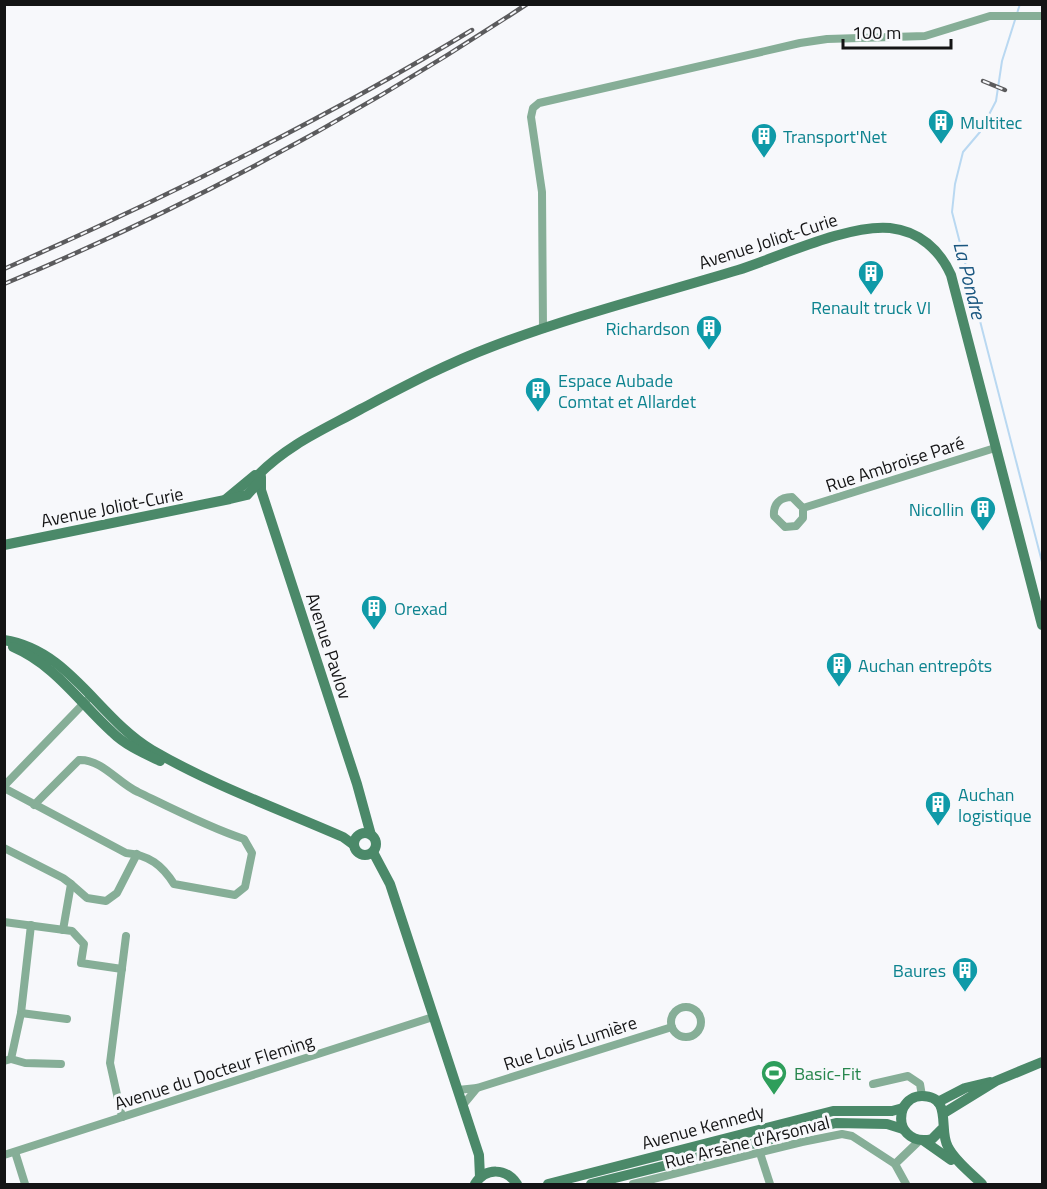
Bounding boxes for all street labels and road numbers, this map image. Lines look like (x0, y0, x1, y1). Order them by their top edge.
street label: Avenue Joliot-Curie (695, 206, 841, 276)
street label: Rue Ambroise Paré (822, 429, 968, 499)
street label: Avenue Joliot-Curie (38, 480, 186, 534)
street label: Avenue Pavlov (299, 589, 359, 703)
street label: Rue Louis Lumière (500, 1009, 640, 1077)
street label: Avenue du Docteur Fleming (111, 1027, 317, 1117)
street label: Avenue Kennedy (639, 1098, 768, 1156)
street label: Rue Arsène d'Arsonval (662, 1108, 832, 1176)

